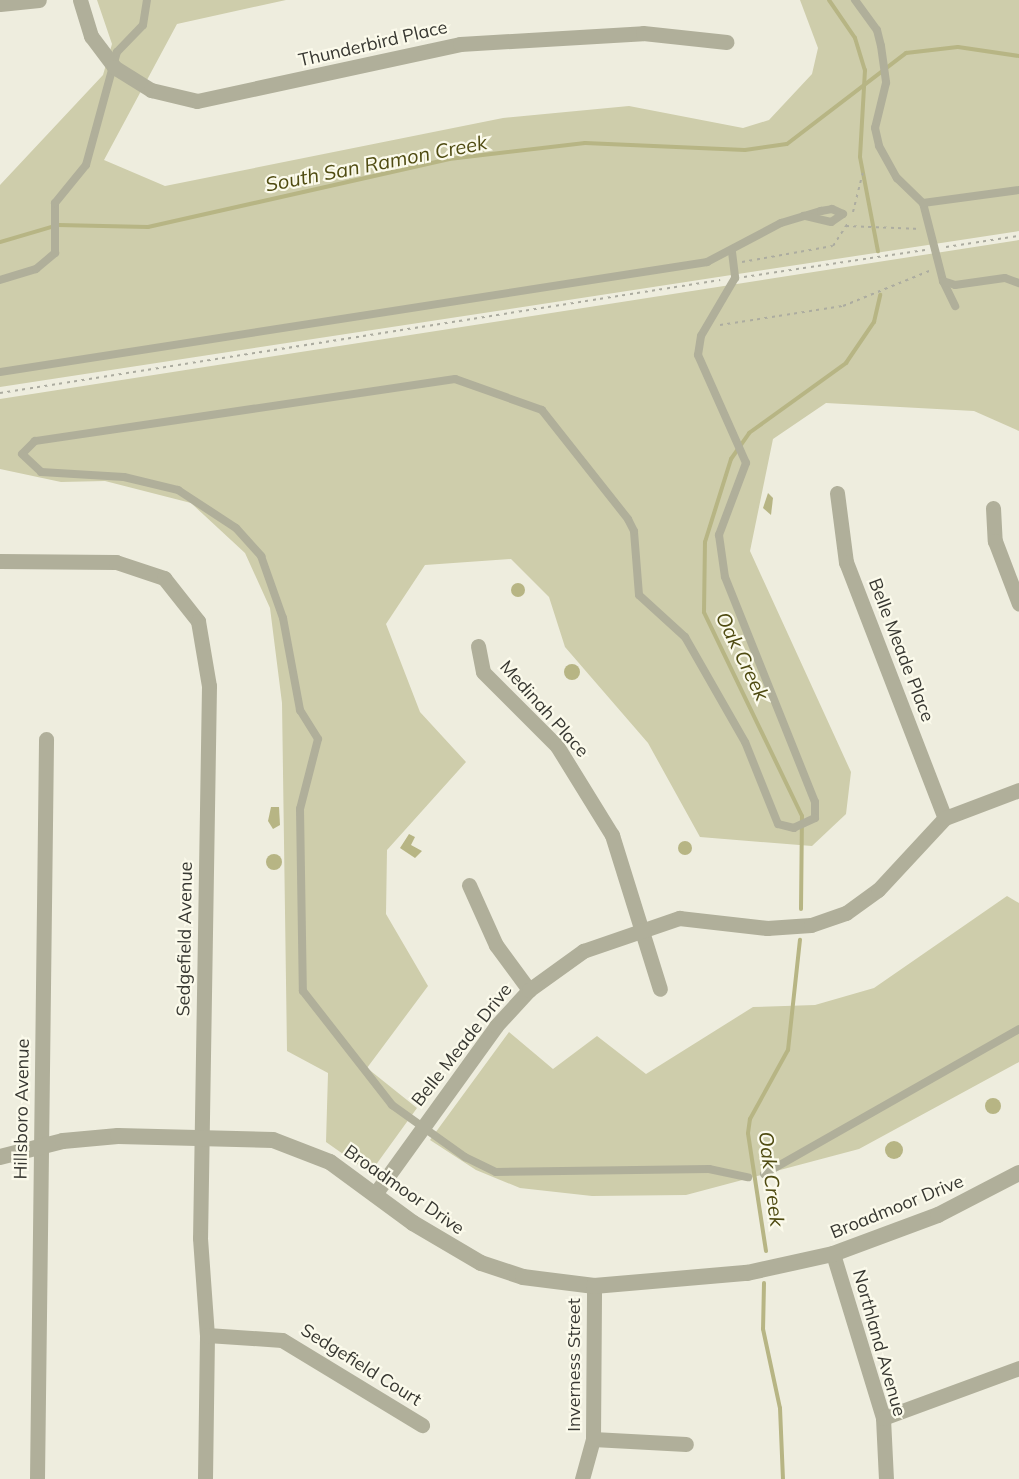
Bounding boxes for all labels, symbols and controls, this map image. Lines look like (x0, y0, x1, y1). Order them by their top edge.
street label: Thunderbird Place (297, 16, 449, 72)
water label: South San Ramon Creek (263, 130, 489, 196)
street label: Belle Meade Place (864, 575, 938, 725)
water label: Oak Creek (711, 608, 775, 704)
street label: Medinah Place (495, 656, 593, 762)
street label: Sedgefield Avenue (173, 861, 197, 1017)
street label: Belle Meade Drive (407, 979, 517, 1111)
street label: Hillsboro Avenue (10, 1038, 34, 1180)
water label: Oak Creek (754, 1130, 790, 1228)
street label: Broadmoor Drive (340, 1141, 468, 1239)
street label: Broadmoor Drive (827, 1170, 967, 1244)
street label: Northland Avenue (848, 1267, 910, 1419)
street label: Inverness Street (563, 1298, 585, 1432)
street label: Sedgefield Court (297, 1319, 425, 1411)

